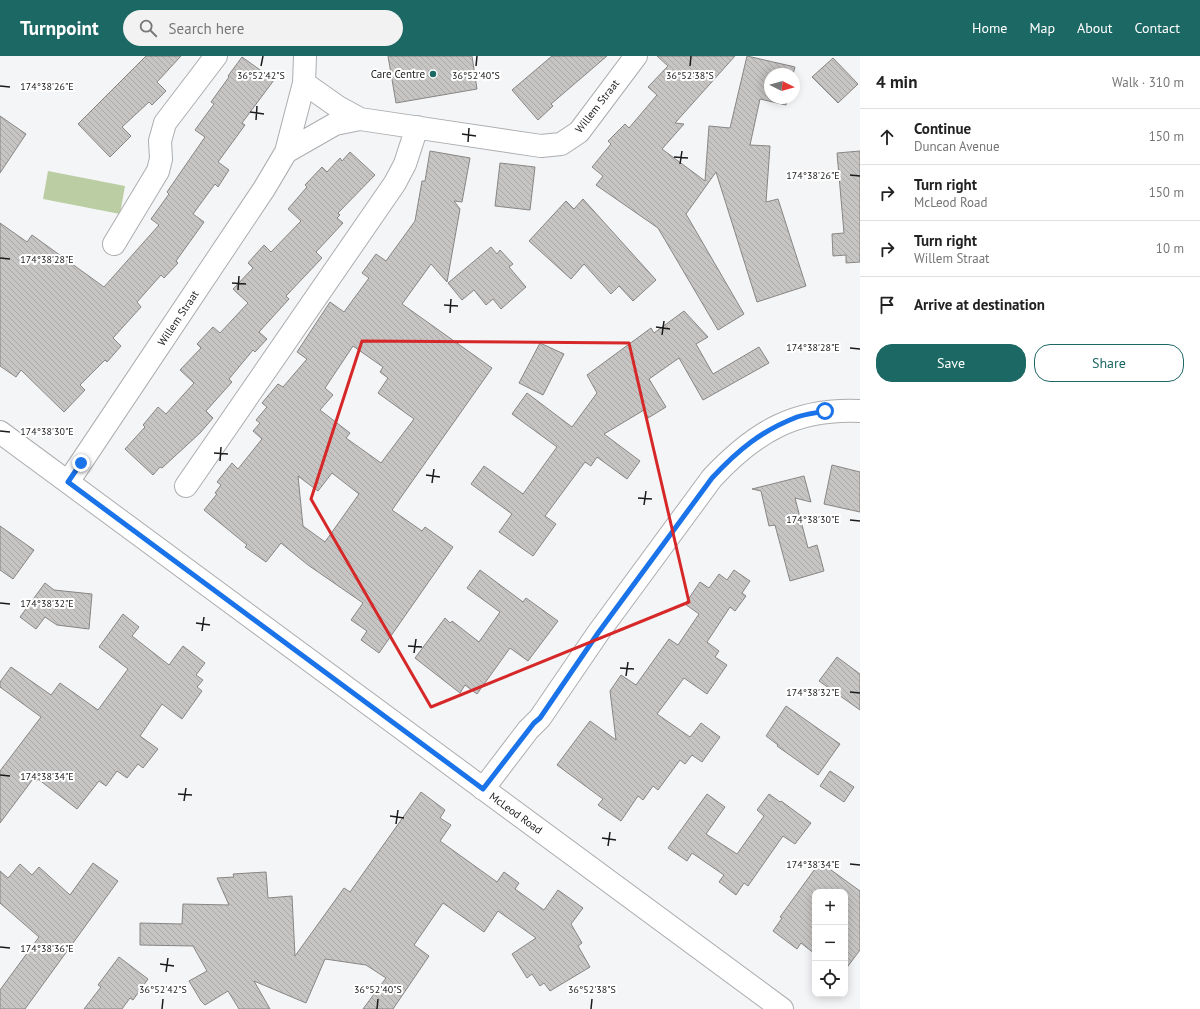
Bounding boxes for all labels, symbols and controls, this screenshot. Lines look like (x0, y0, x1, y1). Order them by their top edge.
search box (123, 10, 403, 46)
text: Turnpoint (20, 16, 99, 40)
icon: search (137, 17, 159, 39)
text: Search here (169, 19, 244, 38)
text: Home (972, 19, 1007, 37)
text: Map (1029, 19, 1055, 37)
text: About (1077, 19, 1113, 37)
text: Contact (1135, 19, 1180, 37)
place label: Care Centre (371, 67, 425, 81)
north arrow (764, 68, 800, 104)
text: 36°52'42"S (237, 69, 285, 82)
marker: Care Centre (428, 69, 438, 79)
text: 36°52'40"S (452, 69, 500, 82)
text: 36°52'38"S (666, 69, 714, 82)
text: 4 min (876, 71, 917, 93)
text: Walk · 310 m (1112, 74, 1184, 91)
street label: Willem Straat (572, 76, 622, 135)
text: 174°38'26"E (20, 80, 74, 93)
text: Continue (914, 119, 971, 138)
icon: ahead (876, 126, 898, 148)
text: 150 m (1149, 128, 1184, 145)
text: Duncan Avenue (914, 138, 1000, 155)
text: 174°38'26"E (786, 169, 840, 182)
text: Turn right (914, 175, 977, 194)
icon: right (876, 182, 898, 204)
text: 150 m (1149, 184, 1184, 201)
text: McLeod Road (914, 194, 988, 211)
text: Turn right (914, 231, 977, 250)
icon: right (876, 238, 898, 260)
text: 10 m (1156, 240, 1184, 257)
text: Willem Straat (914, 250, 990, 267)
text: 174°38'28"E (20, 253, 74, 266)
street label: Willem Straat (154, 287, 202, 348)
icon: arrive (876, 294, 898, 316)
text: Arrive at destination (914, 295, 1045, 314)
text: 174°38'28"E (786, 341, 840, 354)
button: Save (876, 344, 1026, 382)
button: Share (1034, 344, 1184, 382)
route start (816, 402, 834, 420)
text: 174°38'30"E (20, 425, 74, 438)
route end (72, 454, 90, 472)
text: 174°38'30"E (786, 513, 840, 526)
text: 174°38'32"E (20, 597, 74, 610)
text: 174°38'32"E (786, 686, 840, 699)
text: 174°38'34"E (20, 770, 74, 783)
street label: McLeod Road (487, 789, 545, 837)
text: 174°38'34"E (786, 858, 840, 871)
map controls (812, 889, 848, 997)
button: + (812, 889, 848, 925)
button: − (812, 925, 848, 961)
text: 174°38'36"E (20, 942, 74, 955)
button: locate (812, 961, 848, 997)
text: 36°52'42"S (139, 983, 187, 996)
text: 36°52'40"S (354, 983, 402, 996)
text: 36°52'38"S (568, 983, 616, 996)

